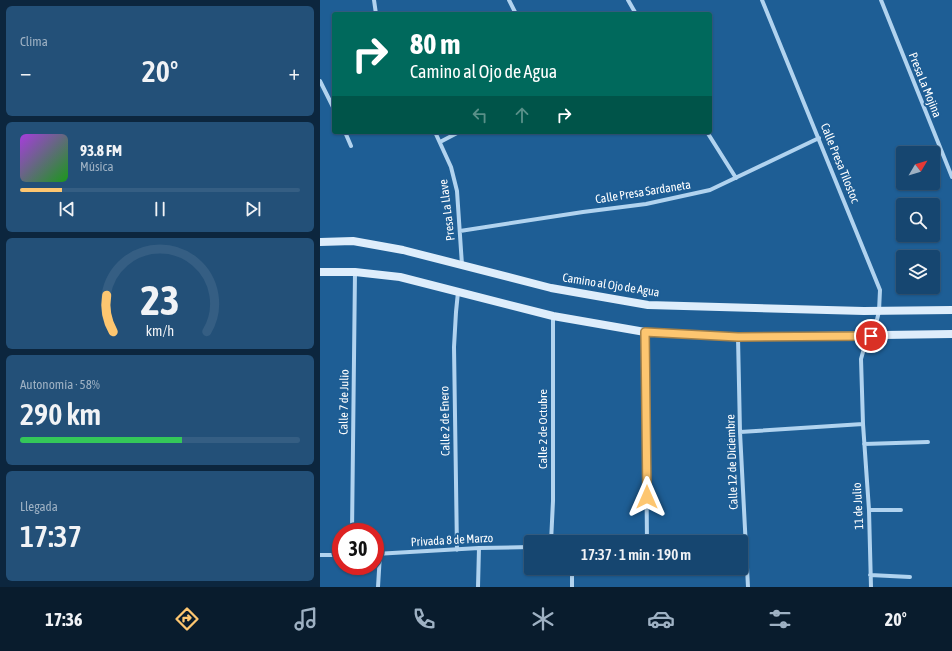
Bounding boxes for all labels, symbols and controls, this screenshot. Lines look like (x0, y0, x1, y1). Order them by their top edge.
icon: right (344, 28, 396, 80)
text: 80 m (410, 28, 460, 60)
text: Clima (20, 34, 48, 49)
street label: Presa La Mojina (906, 50, 944, 120)
text: 20° (142, 54, 178, 88)
text: − (20, 59, 31, 85)
text: + (289, 59, 300, 85)
text: Camino al Ojo de Agua (410, 61, 557, 82)
icon: left (469, 104, 491, 126)
icon: ahead (511, 104, 533, 126)
icon: right (553, 104, 575, 126)
street label: Calle Presa Tilostoc (818, 121, 863, 205)
text: 93.8 FM (80, 142, 122, 159)
north arrow (896, 146, 940, 190)
map controls (896, 146, 940, 294)
text: Música (80, 159, 113, 174)
street label: Presa La Llave (436, 178, 458, 242)
street label: Calle Presa Sardaneta (594, 178, 692, 206)
icon: previous (56, 198, 78, 220)
icon: pause (149, 198, 171, 220)
icon: next (242, 198, 264, 220)
button: search (896, 198, 940, 242)
button: layers (896, 250, 940, 294)
street label: Camino al Ojo de Agua (561, 270, 661, 300)
text: 23 (140, 275, 180, 323)
pin (854, 319, 888, 353)
text: km/h (146, 322, 174, 338)
icon: arrive (860, 325, 882, 347)
street label: Calle 7 de Julio (336, 369, 352, 435)
text: Autonomía · 58% (20, 377, 100, 392)
street label: Calle 2 de Enero (437, 386, 453, 456)
street label: Calle 2 de Octubre (536, 389, 550, 469)
text: 290 km (20, 397, 101, 431)
street label: Calle 12 de Diciembre (723, 414, 741, 510)
position arrow (626, 476, 668, 518)
street label: 11 de Julio (850, 482, 866, 530)
text: Llegada (20, 499, 58, 514)
text: 17:37 (20, 519, 82, 553)
speed limit sign: 30 (332, 523, 384, 575)
street label: Privada 8 de Marzo (410, 531, 494, 549)
text: 17:37 · 1 min · 190 m (581, 546, 691, 563)
icon: directions (173, 605, 201, 633)
icon: music (292, 605, 320, 633)
icon: phone (410, 605, 438, 633)
icon: climate (529, 605, 557, 633)
icon: car (647, 605, 675, 633)
icon: filters (766, 605, 794, 633)
text: 17:36 (45, 609, 82, 630)
text: 20° (885, 609, 907, 630)

